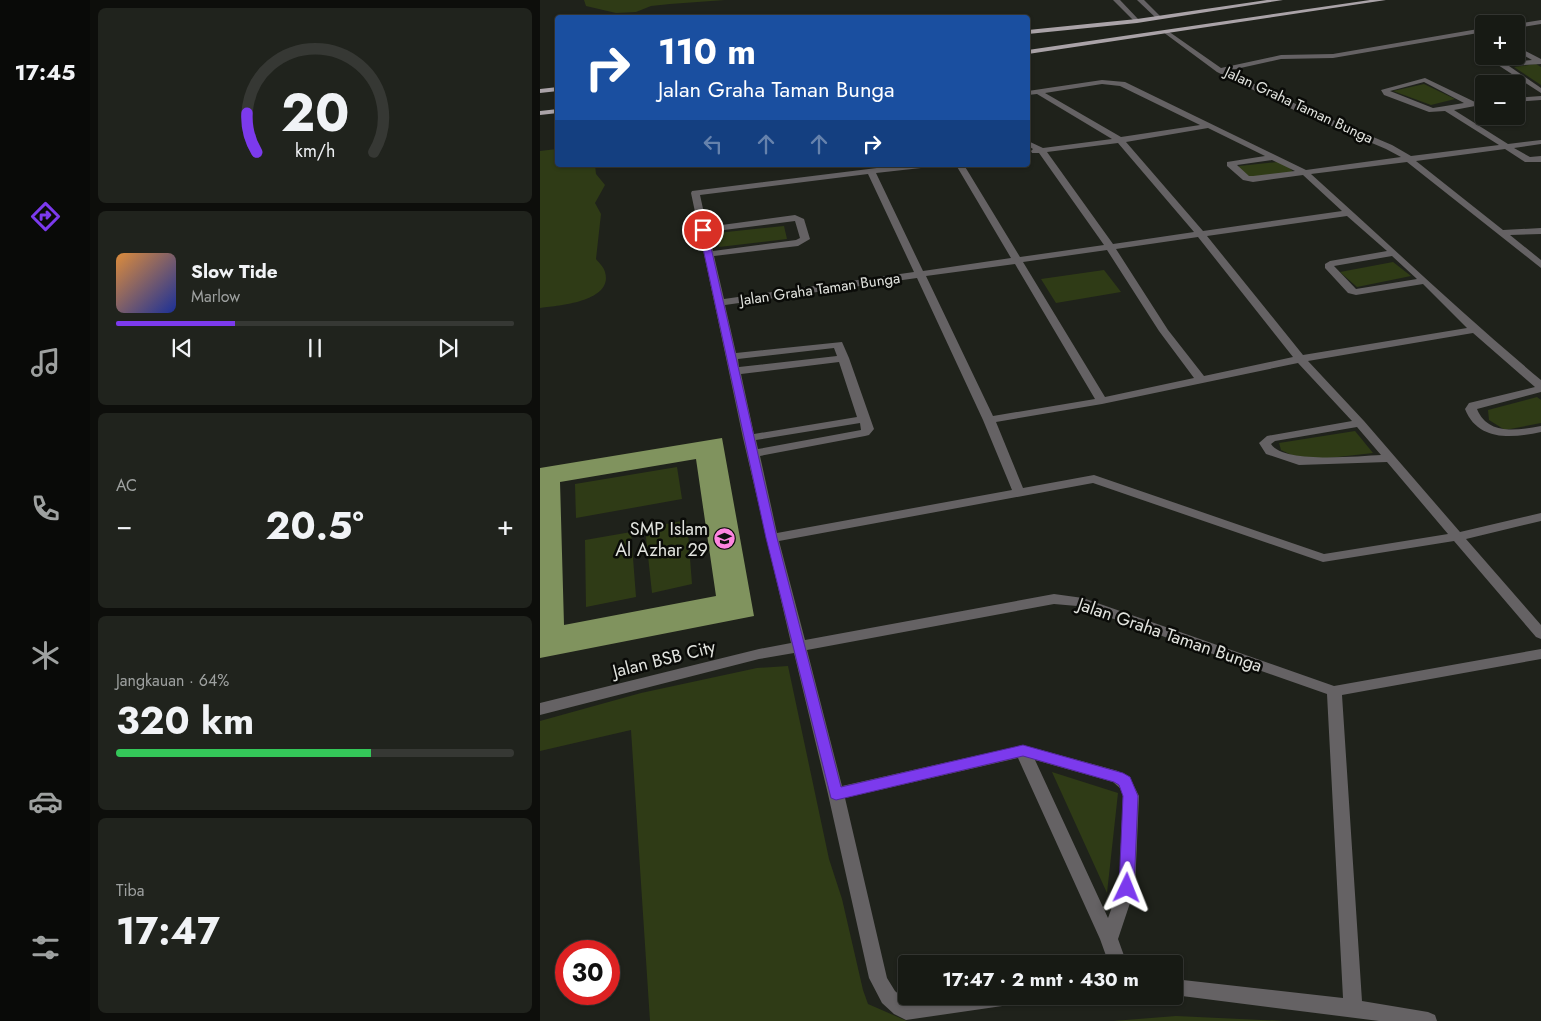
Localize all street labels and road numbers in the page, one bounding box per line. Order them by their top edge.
street label: Jalan Graha Taman Bunga [1219,60,1377,149]
street label: Jalan Graha Taman Bunga [737,267,901,311]
street label: Jalan Graha Taman Bunga [1072,591,1266,679]
street label: Jalan BSB City [608,634,718,685]

